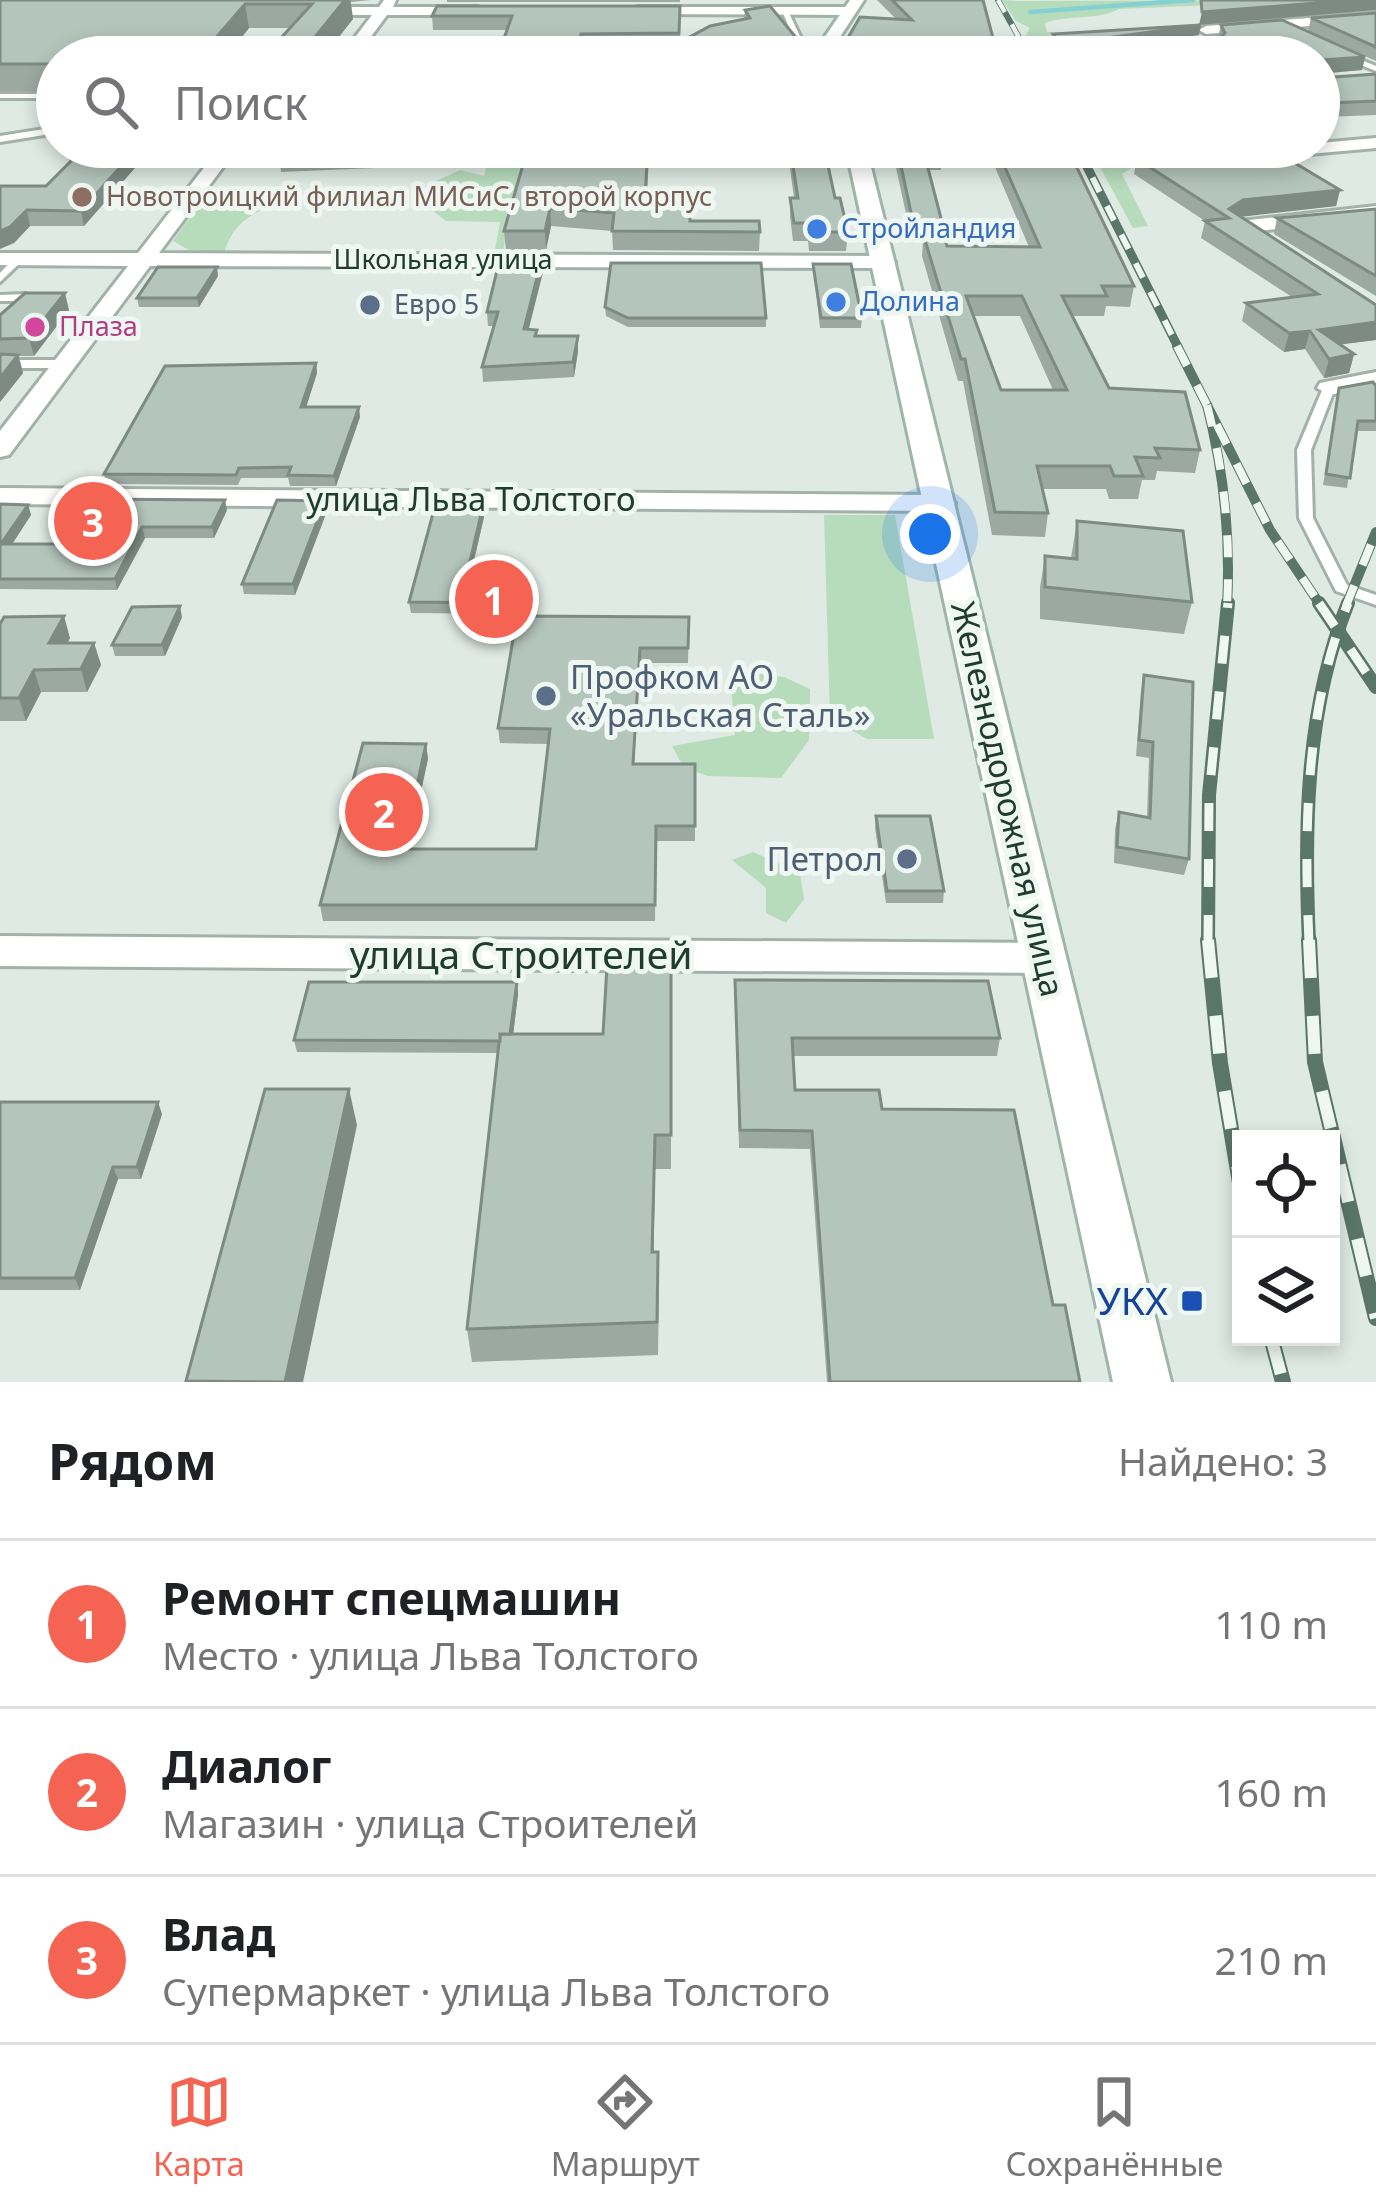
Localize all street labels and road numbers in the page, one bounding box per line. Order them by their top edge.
street label: Школьная улица [333,240,553,277]
street label: улица Льва Толстого [306,476,636,521]
street label: Железнодорожная улица [941,597,1076,1001]
street label: улица Строителей [350,927,692,980]

